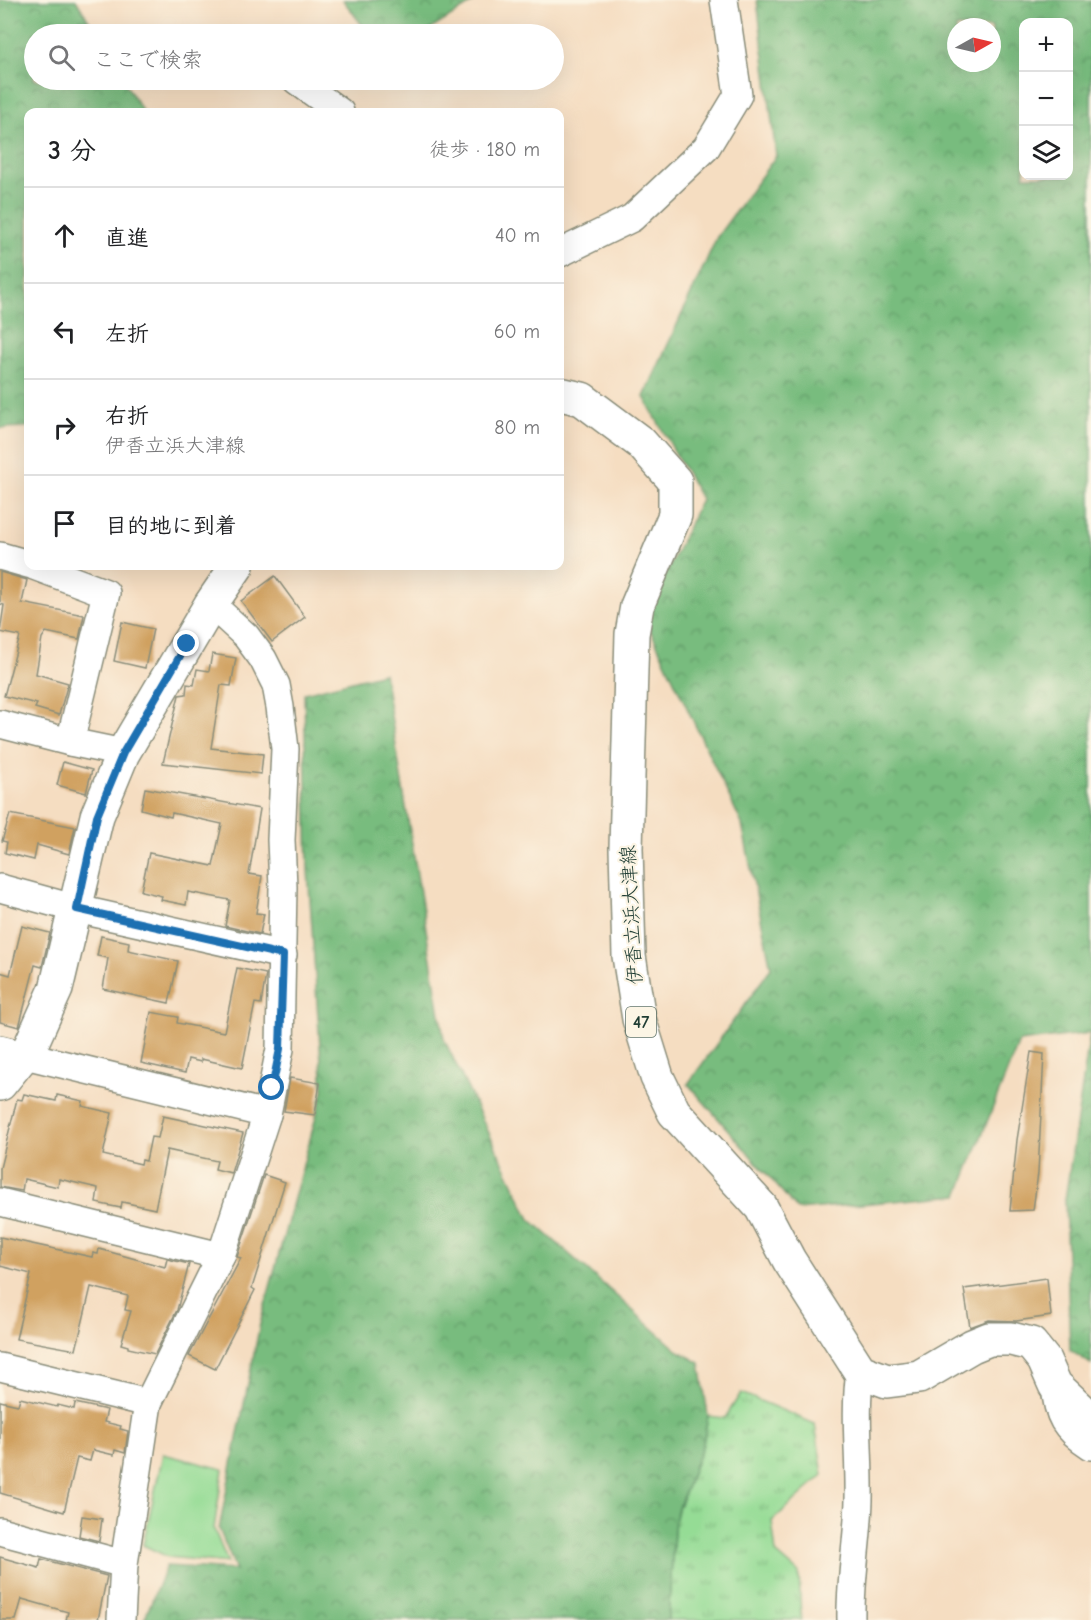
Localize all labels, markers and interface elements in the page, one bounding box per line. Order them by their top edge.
north arrow [947,18,1001,72]
map controls [1019,18,1073,180]
button: + [1019,18,1073,72]
search box [24,24,564,90]
icon: search [45,41,78,74]
text: ここで検索 [93,47,203,73]
button: − [1019,72,1073,126]
button: layers [1019,126,1073,180]
text: 3 分 [48,136,96,166]
text: 徒歩 · 180 m [430,138,540,161]
icon: ahead [48,219,81,252]
text: 40 m [495,224,540,247]
text: 直進 [105,225,149,251]
icon: left [48,315,81,348]
text: 60 m [494,320,540,343]
text: 左折 [105,321,149,347]
text: 右折 [105,403,149,429]
icon: right [48,411,81,444]
text: 80 m [494,416,540,439]
text: 伊香立浜大津線 [105,434,245,457]
icon: arrive [48,507,81,540]
text: 目的地に到着 [105,513,237,539]
route end [173,630,199,656]
street label: 伊香立浜大津線 [616,844,647,985]
road number: 47 [626,1007,656,1037]
route start [258,1074,284,1100]

